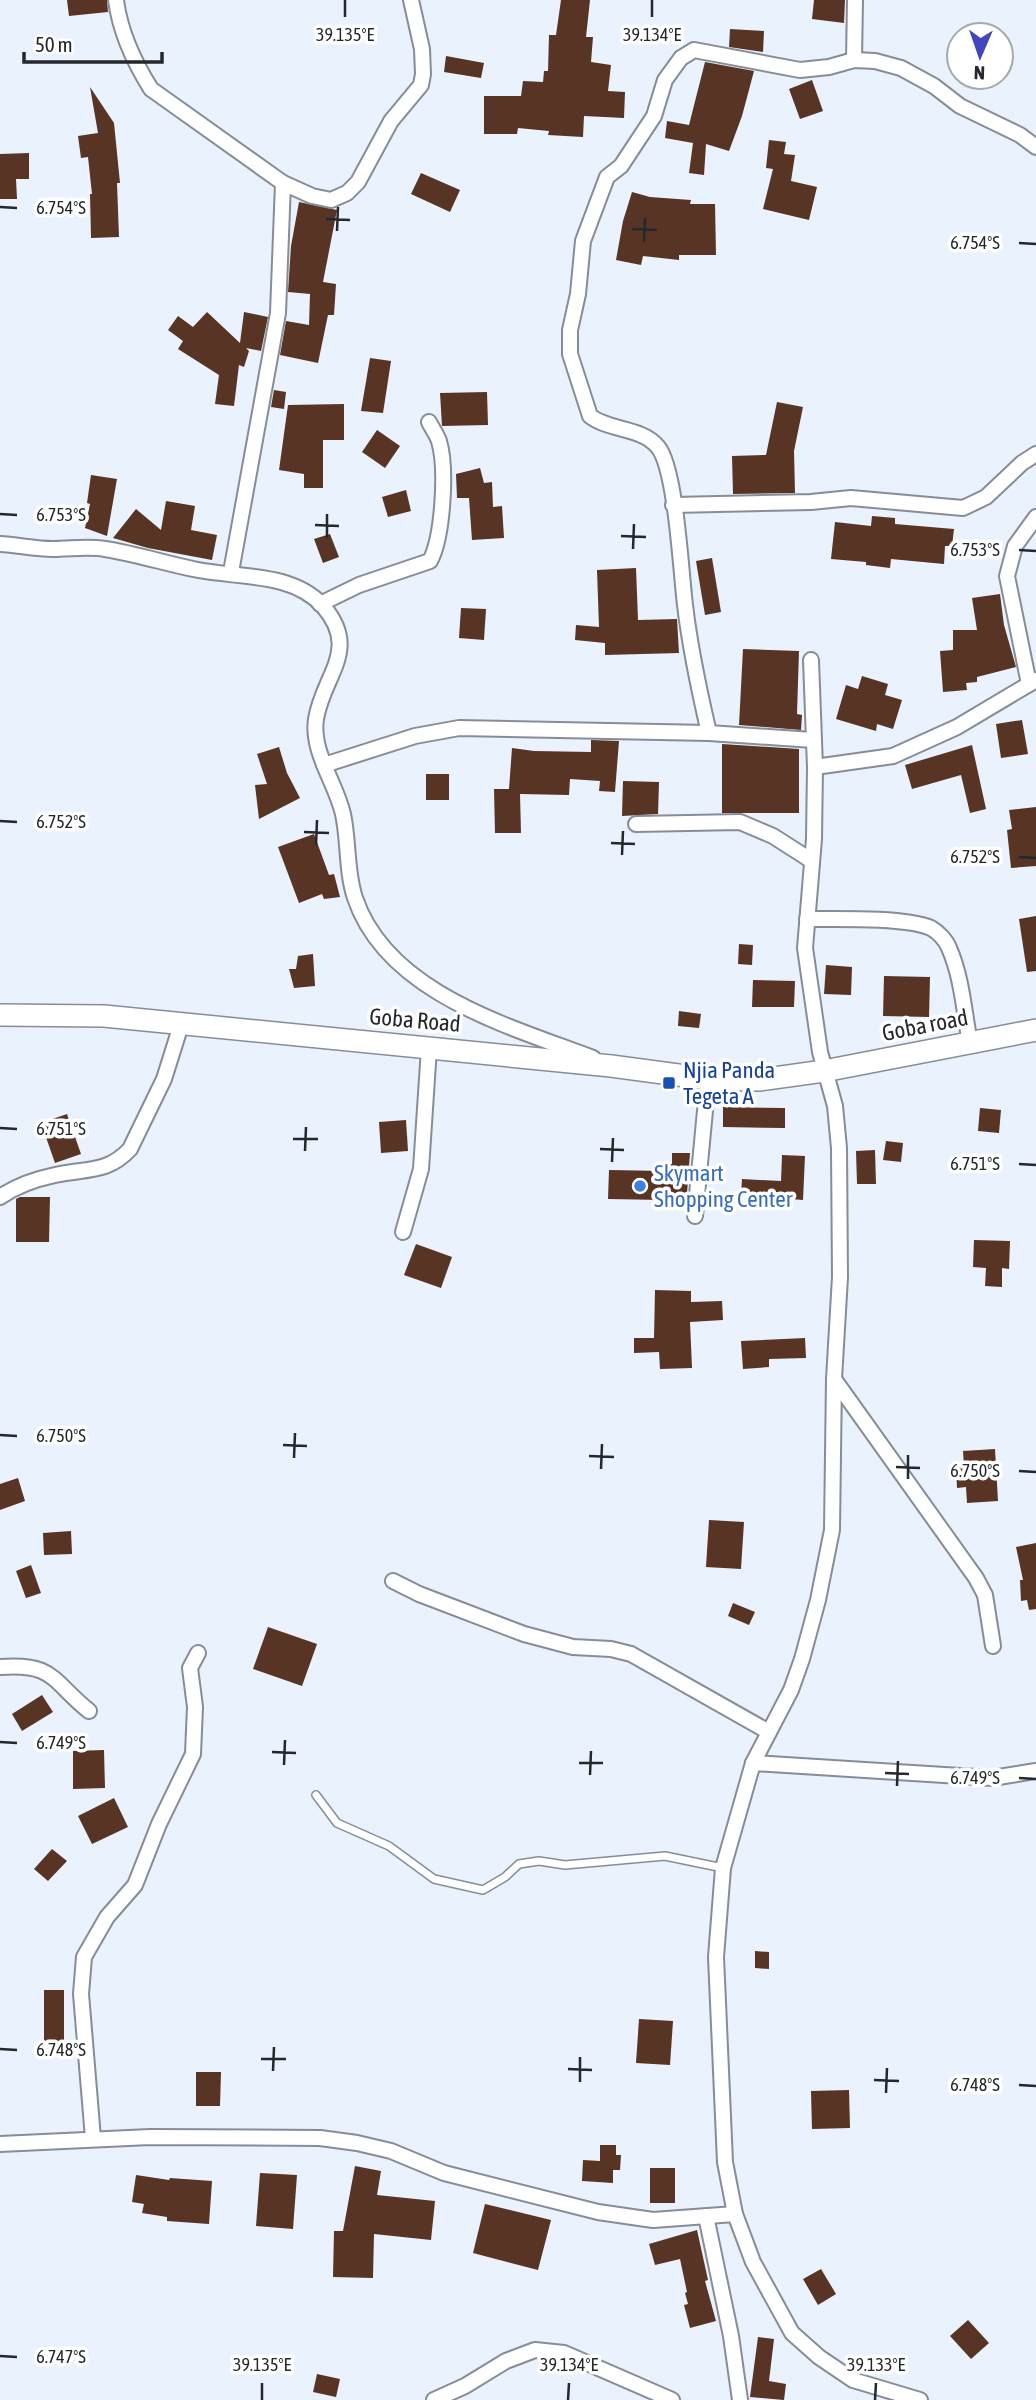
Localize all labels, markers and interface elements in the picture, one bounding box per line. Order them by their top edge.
scale bar [24,21,163,65]
north arrow [945,21,1015,91]
text: 39.135°E [316,24,374,45]
text: 39.134°E [623,24,681,45]
text: 50 m [35,32,73,56]
text: N [973,62,985,84]
text: 6.754°S [36,197,86,218]
text: 6.754°S [950,232,1000,253]
text: 6.753°S [36,504,86,525]
text: 6.753°S [950,539,1000,560]
text: 6.752°S [36,811,86,832]
text: 6.752°S [950,846,1000,867]
street label: Goba Road [368,1003,462,1037]
street label: Goba road [880,1004,970,1046]
place label: Njia Panda Tegeta A [683,1057,775,1109]
marker: Njia Panda Tegeta A [661,1075,677,1091]
text: 6.751°S [36,1118,86,1139]
text: 6.751°S [950,1153,1000,1174]
place label: Skymart Shopping Center [654,1160,794,1212]
marker: Skymart Shopping Center [632,1178,648,1194]
text: 6.750°S [36,1425,86,1446]
text: 6.750°S [950,1460,1000,1481]
text: 6.749°S [36,1732,86,1753]
text: 6.749°S [950,1767,1000,1788]
text: 6.748°S [36,2039,86,2060]
text: 6.748°S [950,2074,1000,2095]
text: 6.747°S [36,2346,86,2367]
text: 39.135°E [233,2354,291,2375]
text: 39.134°E [540,2354,598,2375]
text: 39.133°E [847,2354,905,2375]

